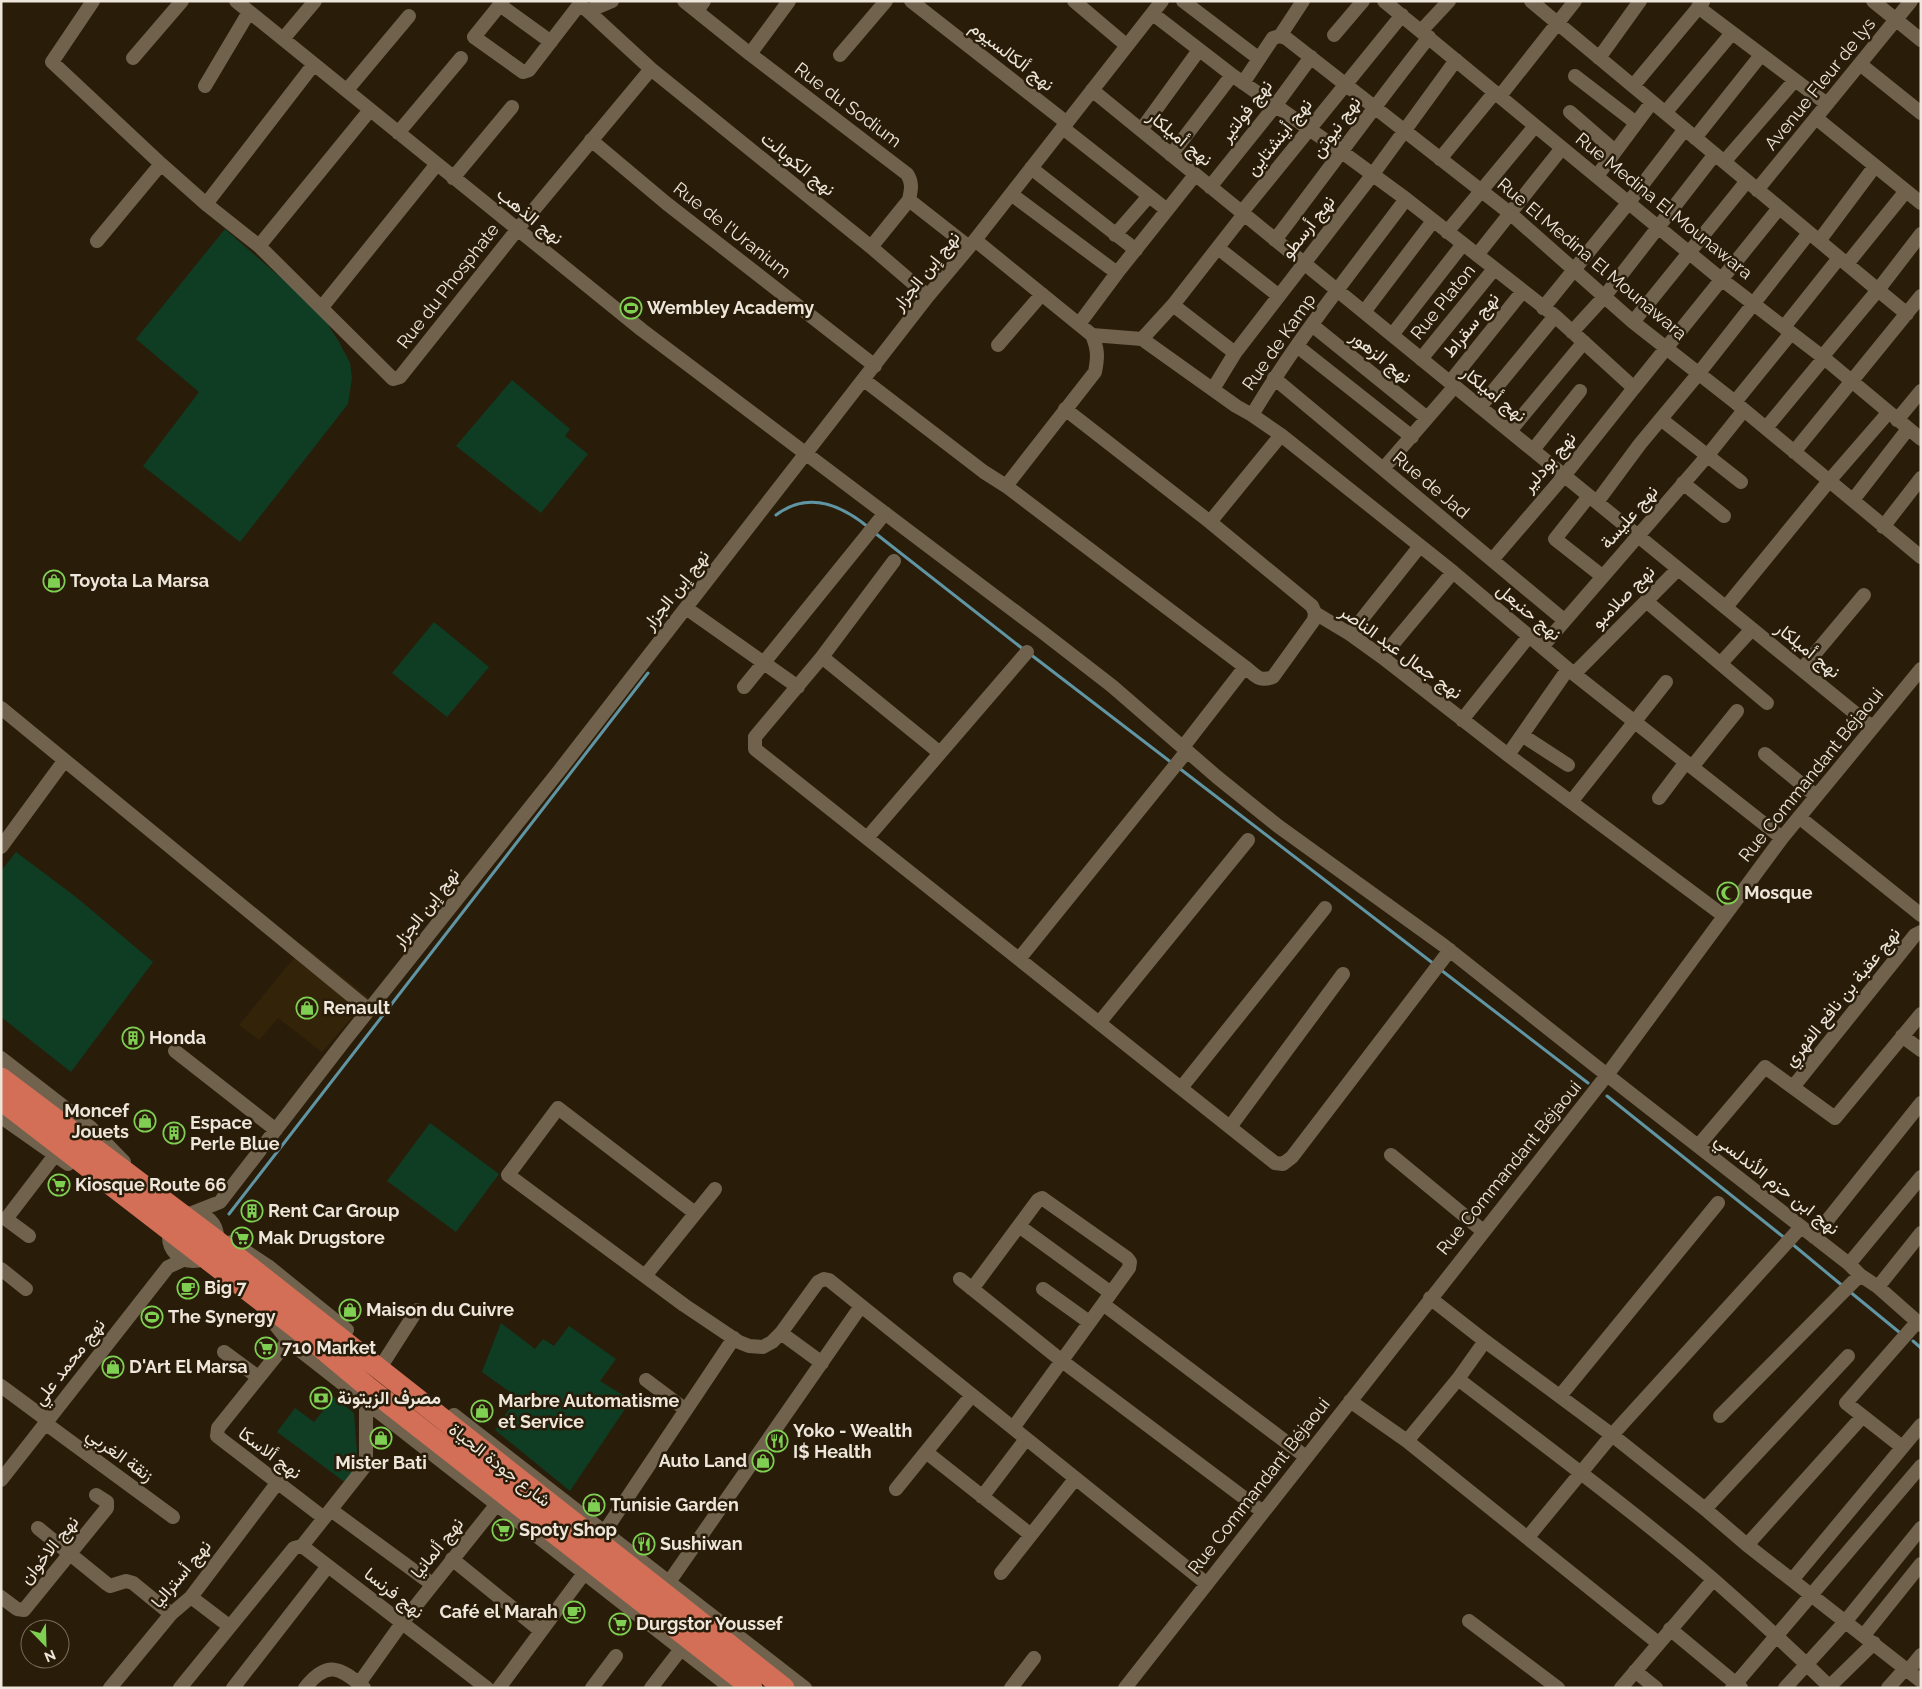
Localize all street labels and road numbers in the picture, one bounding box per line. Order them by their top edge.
street label: Avenue Fleur de lys [1760,13,1880,154]
street label: نهج ألكالسيوم [965,16,1059,97]
street label: Rue du Sodium [791,58,906,151]
street label: نهج فولتير [1214,75,1278,148]
street label: نهج نيوتن [1306,92,1366,162]
street label: نهج أينشتاين [1241,94,1318,181]
street label: نهج أميلكار [1142,105,1217,172]
street label: نهج الكوبالت [756,127,840,202]
street label: Rue Medina El Mounawara [1572,128,1757,283]
street label: Rue El Medina El Mounawara [1493,173,1691,344]
street label: Rue de l'Uranium [669,177,795,282]
street label: نهج الذهب [492,183,568,250]
street label: نهج أرسطو [1276,191,1340,264]
street label: Rue du Phosphate [392,219,503,352]
street label: نهج إبن الجزار [887,227,965,317]
street label: Rue Platon [1406,260,1479,343]
street label: نهج سقراط [1438,288,1505,363]
street label: Rue de Kamp [1238,289,1320,394]
street label: نهج الزهور [1344,325,1416,389]
street label: نهج أميلكار [1456,361,1531,428]
street label: نهج بودلير [1517,427,1581,498]
street label: Rue de Jad [1389,447,1474,522]
street label: نهج عليسة [1595,481,1663,554]
street label: نهج إبن الجزار [637,545,715,636]
street label: نهج صلامبو [1587,561,1660,634]
street label: نهج حنبعل [1491,579,1566,646]
street label: نهج جمال عبد الناصر [1334,600,1467,705]
street label: نهج أميلكار [1770,617,1845,684]
street label: Rue Commandant Béjaoui [1734,683,1887,866]
street label: نهج إبن الجزار [387,863,465,954]
street label: نهج عقبة بن نافع الفهري [1779,923,1908,1074]
street label: Rue Commandant Béjaoui [1432,1076,1585,1259]
street label: نهج ابن حزم الأندلسي [1708,1128,1844,1243]
street label: نهج محمد علي [28,1314,113,1412]
street label: Rue Commandant Béjaoui [1183,1393,1334,1578]
street label: شارع جودة الحياة [444,1418,556,1513]
street label: نهج ألاسكا [233,1422,306,1485]
street label: زنقة الغربي [80,1423,158,1490]
street label: نهج الاخوان [15,1511,84,1589]
street label: نهج ألمانيا [406,1513,469,1583]
street label: نهج أستراليا [146,1535,217,1613]
street label: نهج فرنسا [359,1563,428,1624]

